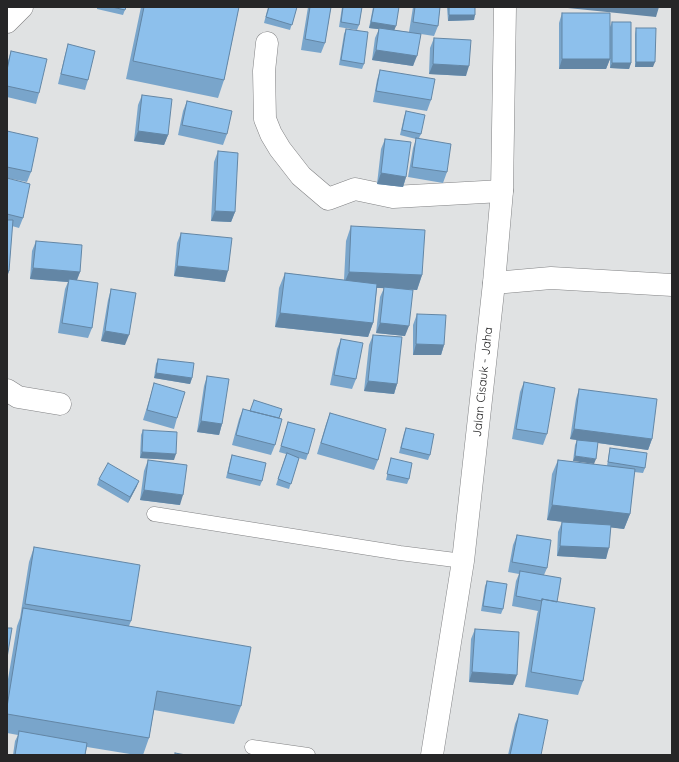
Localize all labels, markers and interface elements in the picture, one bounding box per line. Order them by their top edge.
street label: Jalan Cisauk - Jaha [470,326,496,438]

